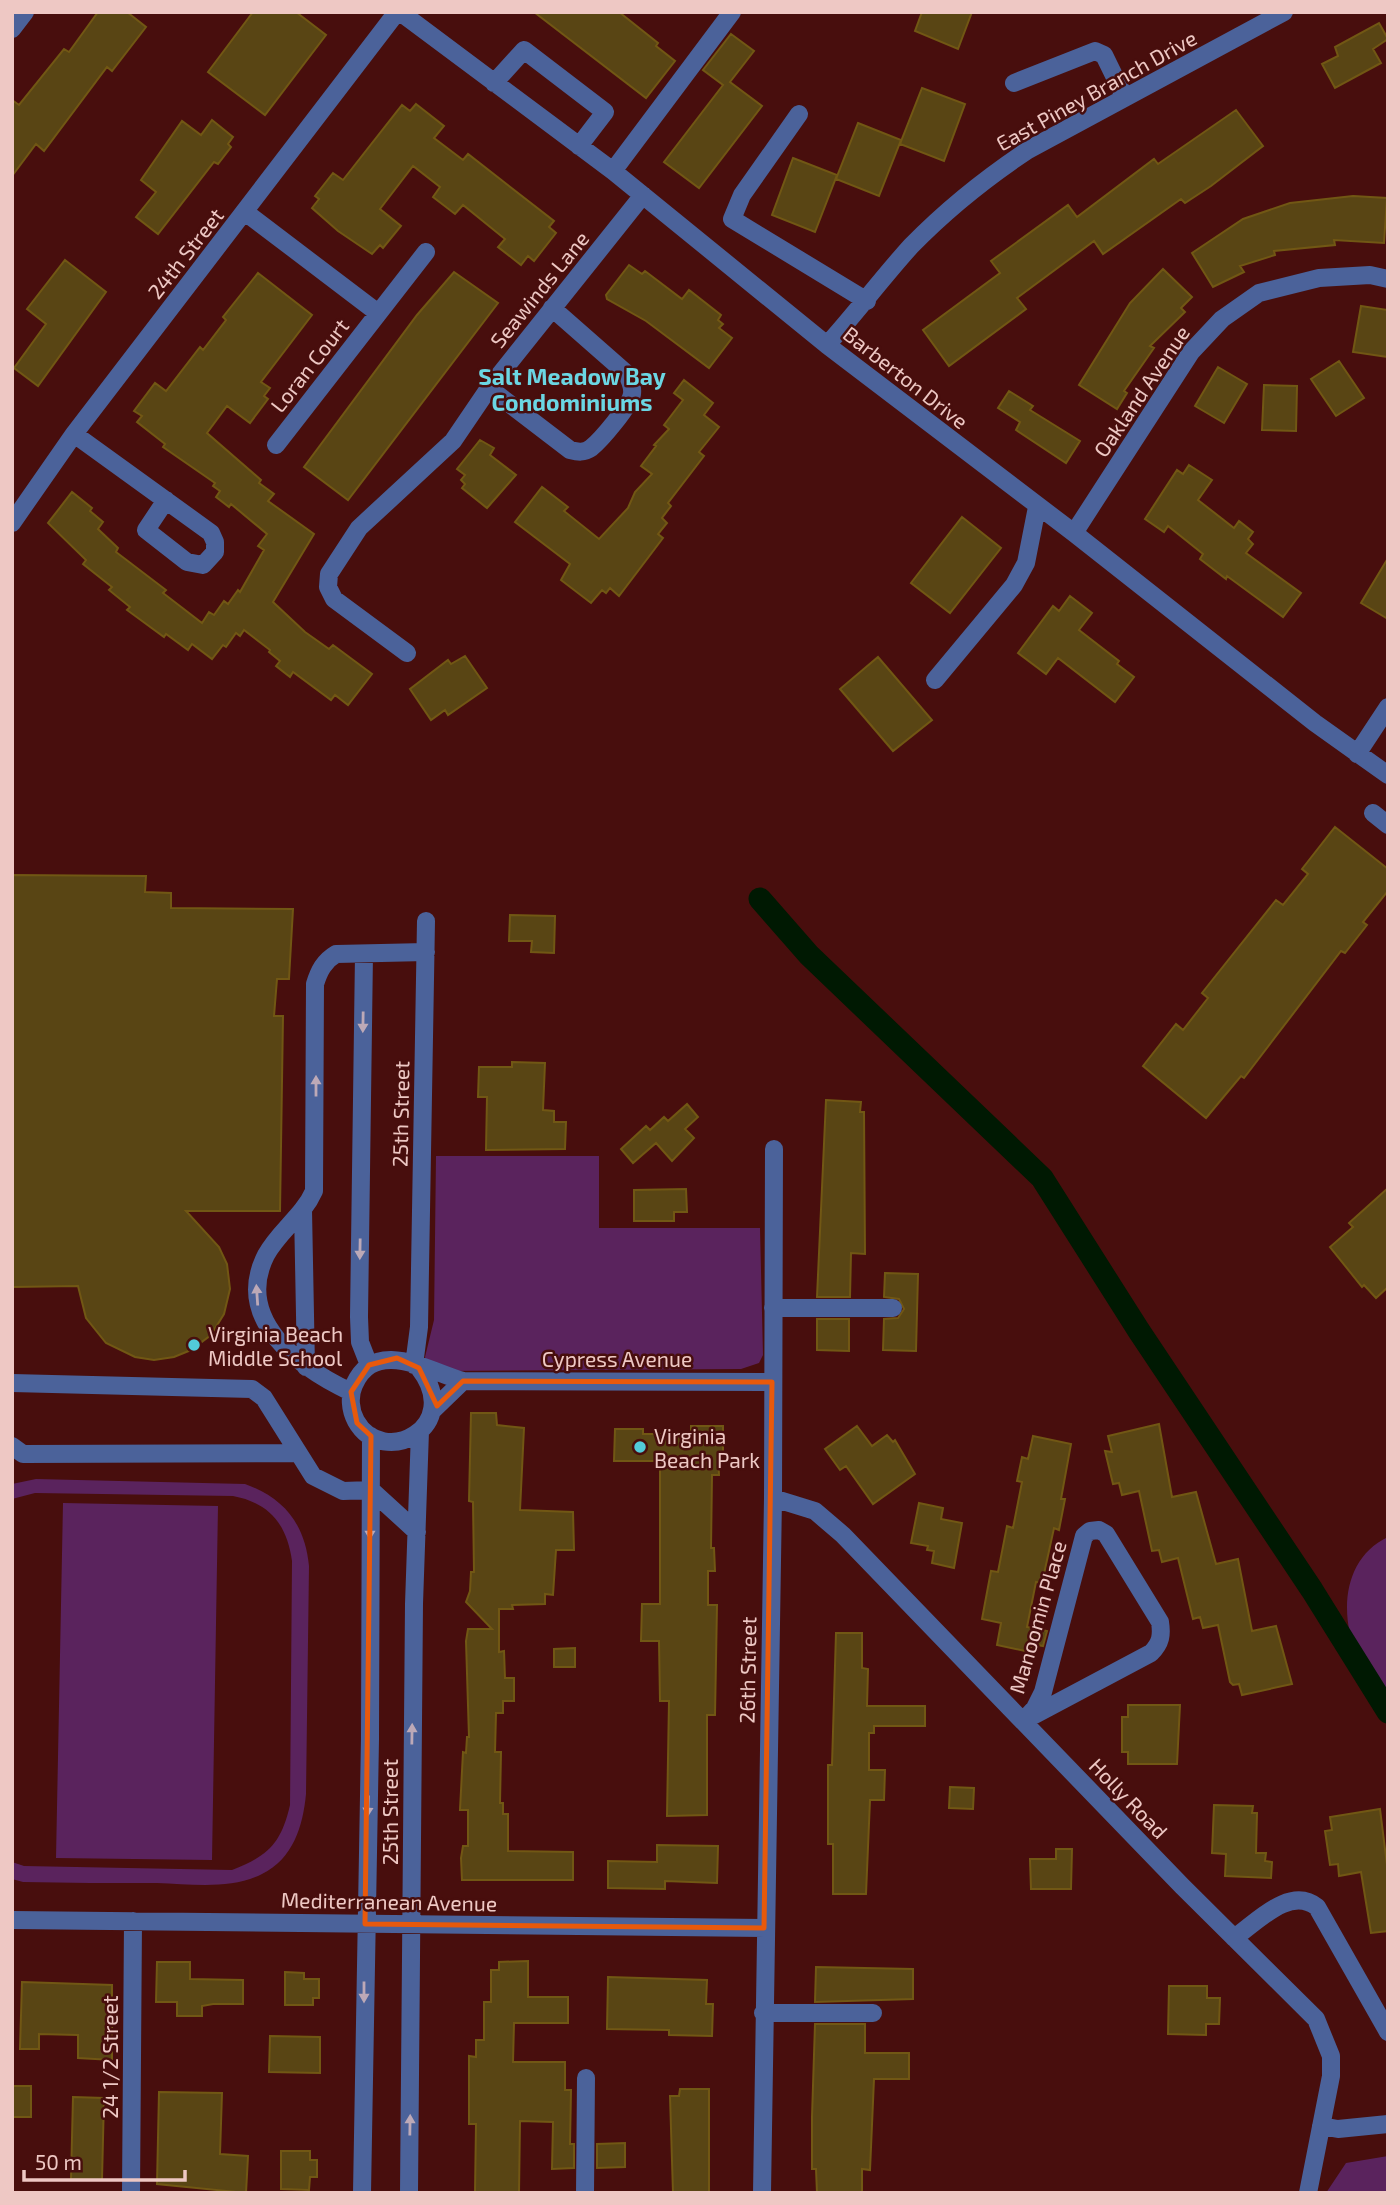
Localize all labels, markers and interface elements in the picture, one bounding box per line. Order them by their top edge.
street label: East Piney Branch Drive [991,24,1201,156]
street label: 24th Street [142,203,228,303]
street label: Seawinds Lane [484,226,594,352]
street label: Loran Court [265,313,353,417]
street label: Barberton Drive [839,321,973,433]
street label: Oakland Avenue [1088,321,1194,461]
district label: Salt Meadow Bay Condominiums [478,362,666,416]
one-way arrow [357,1011,369,1033]
street label: 25th Street [387,1061,413,1167]
one-way arrow [310,1075,322,1097]
one-way arrow [354,1239,365,1261]
one-way arrow [252,1284,263,1306]
place label: Virginia Beach Middle School [208,1321,343,1370]
marker: Virginia Beach Middle School [186,1337,202,1353]
street label: Cypress Avenue [542,1346,692,1371]
place label: Virginia Beach Park [654,1423,760,1472]
marker: Virginia Beach Park [632,1439,648,1455]
one-way arrow [364,1518,376,1540]
street label: Manoomin Place [1003,1538,1071,1696]
street label: 26th Street [734,1616,760,1724]
one-way arrow [406,1723,418,1745]
street label: Holly Road [1085,1753,1173,1843]
street label: 25th Street [377,1759,402,1865]
one-way arrow [363,1795,374,1817]
street label: Mediterranean Avenue [281,1887,497,1915]
one-way arrow [358,1982,370,2004]
street label: 24 1/2 Street [97,1995,122,2119]
one-way arrow [404,2113,416,2135]
scale bar [24,2138,186,2182]
text: 50 m [35,2149,82,2174]

